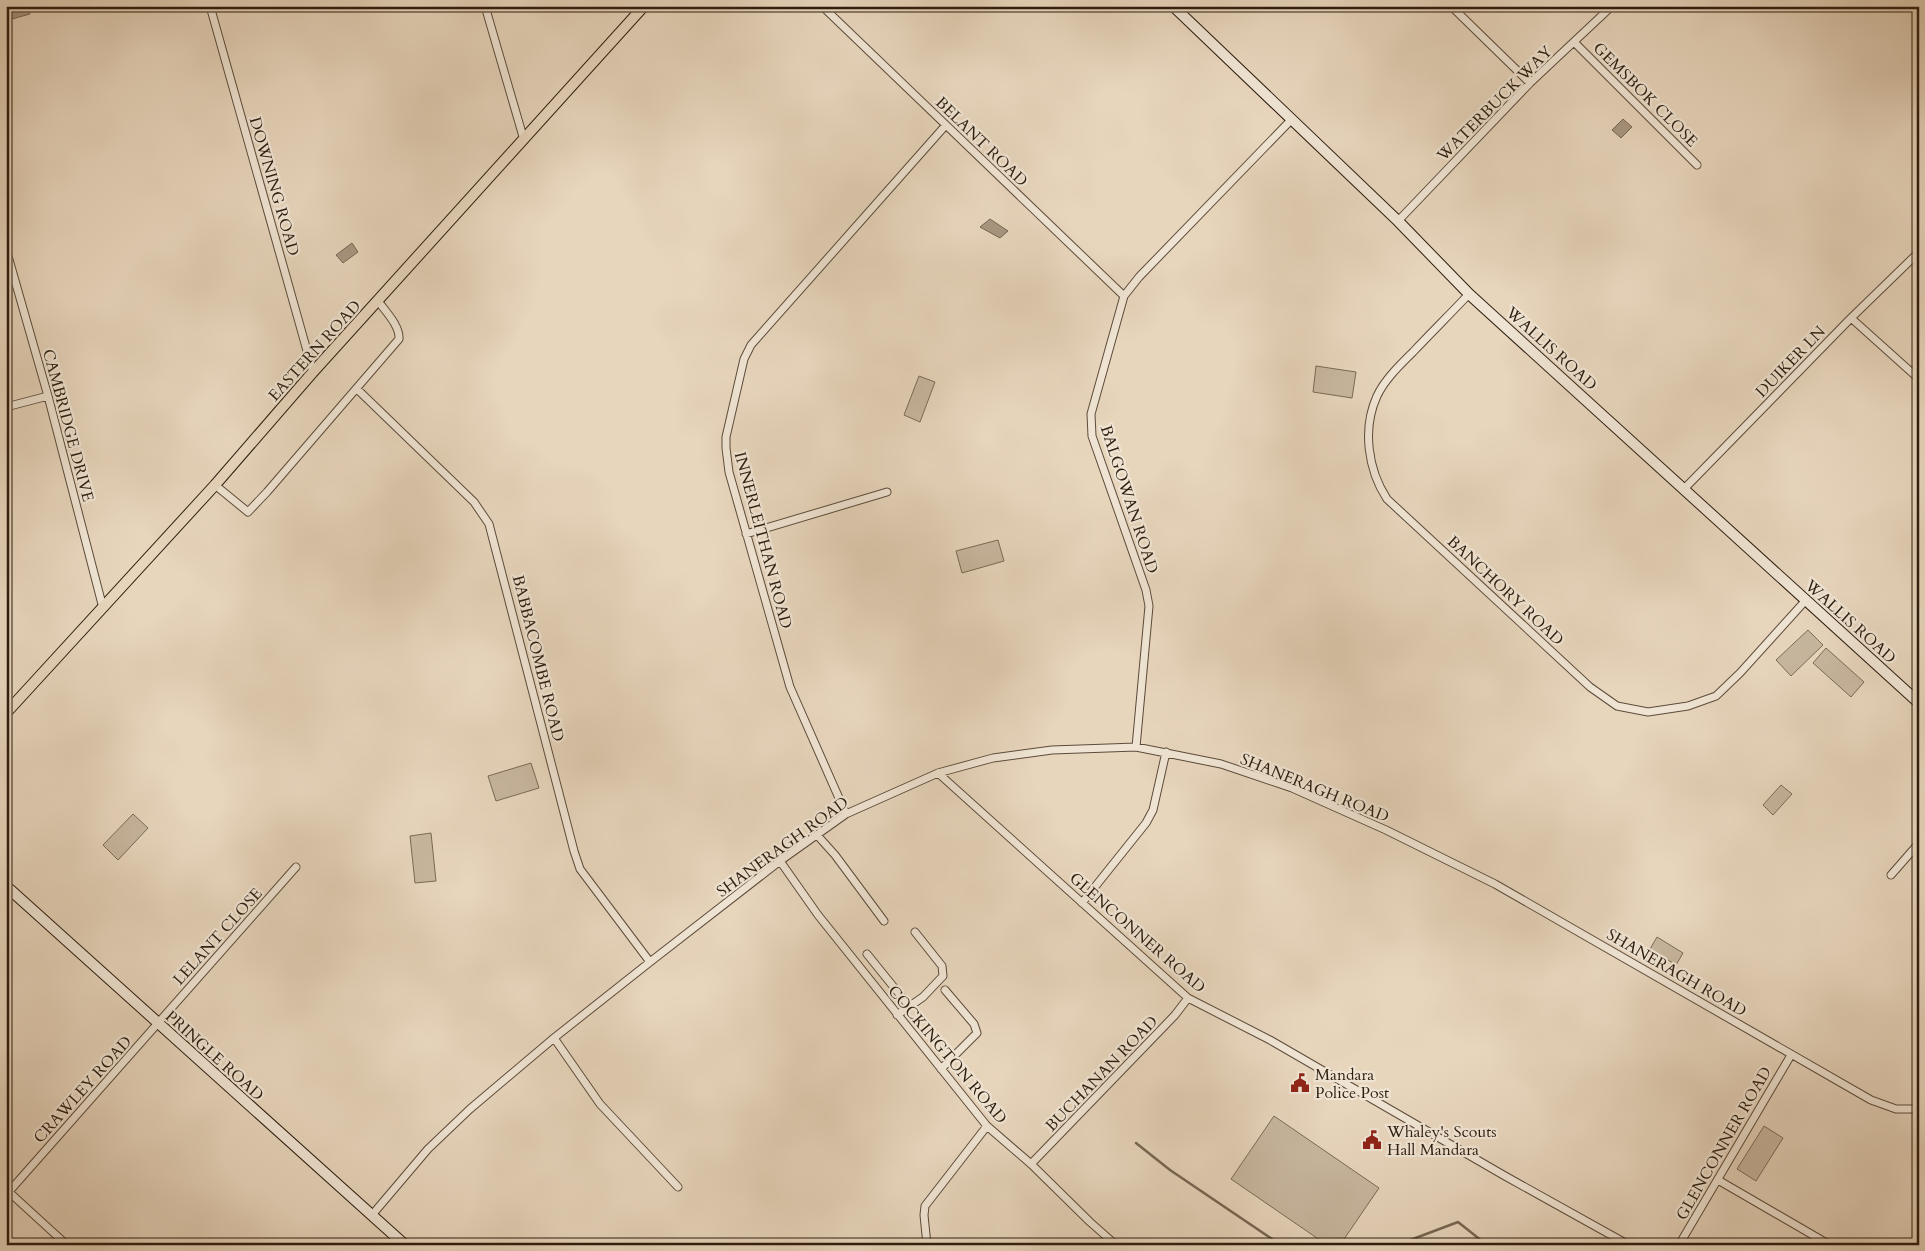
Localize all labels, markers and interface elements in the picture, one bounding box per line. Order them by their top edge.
street label: GEMSBOK CLOSE [1588,37,1703,152]
street label: WATERBUCK WAY [1431,41,1557,167]
street label: BELANT ROAD [930,92,1032,192]
street label: DOWNING ROAD [244,114,304,258]
street label: EASTERN ROAD [263,295,366,406]
street label: WALLIS ROAD [1500,301,1602,396]
street label: DUIKER LN [1751,321,1831,402]
street label: CAMBRIDGE DRIVE [37,347,99,504]
street label: BALGOWAN ROAD [1095,422,1163,576]
street label: INNERLEITHAN ROAD [729,449,797,631]
street label: BANCHORY ROAD [1442,531,1568,651]
street label: BABBACOMBE ROAD [507,573,569,744]
street label: WALLIS ROAD [1799,574,1901,669]
street label: SHANERAGH ROAD [1237,748,1392,828]
street label: SHANERAGH ROAD [712,791,853,902]
street label: GLENCONNER ROAD [1065,867,1210,998]
street label: LELANT CLOSE [168,883,267,990]
street label: SHANERAGH ROAD [1602,924,1751,1022]
street label: COCKINGTON ROAD [883,981,1012,1129]
street label: PRINGLE ROAD [160,1006,268,1106]
street label: BUCHANAN ROAD [1041,1011,1163,1136]
street label: CRAWLEY ROAD [29,1031,137,1148]
street label: GLENCONNER ROAD [1671,1063,1777,1224]
place label: Mandara Police Post [1315,1064,1389,1104]
public building icon: Mandara Police Post [1289,1072,1311,1094]
place label: Whaley's Scouts Hall Mandara [1386,1121,1497,1161]
public building icon: Whaley's Scouts Hall Mandara [1361,1129,1383,1151]

